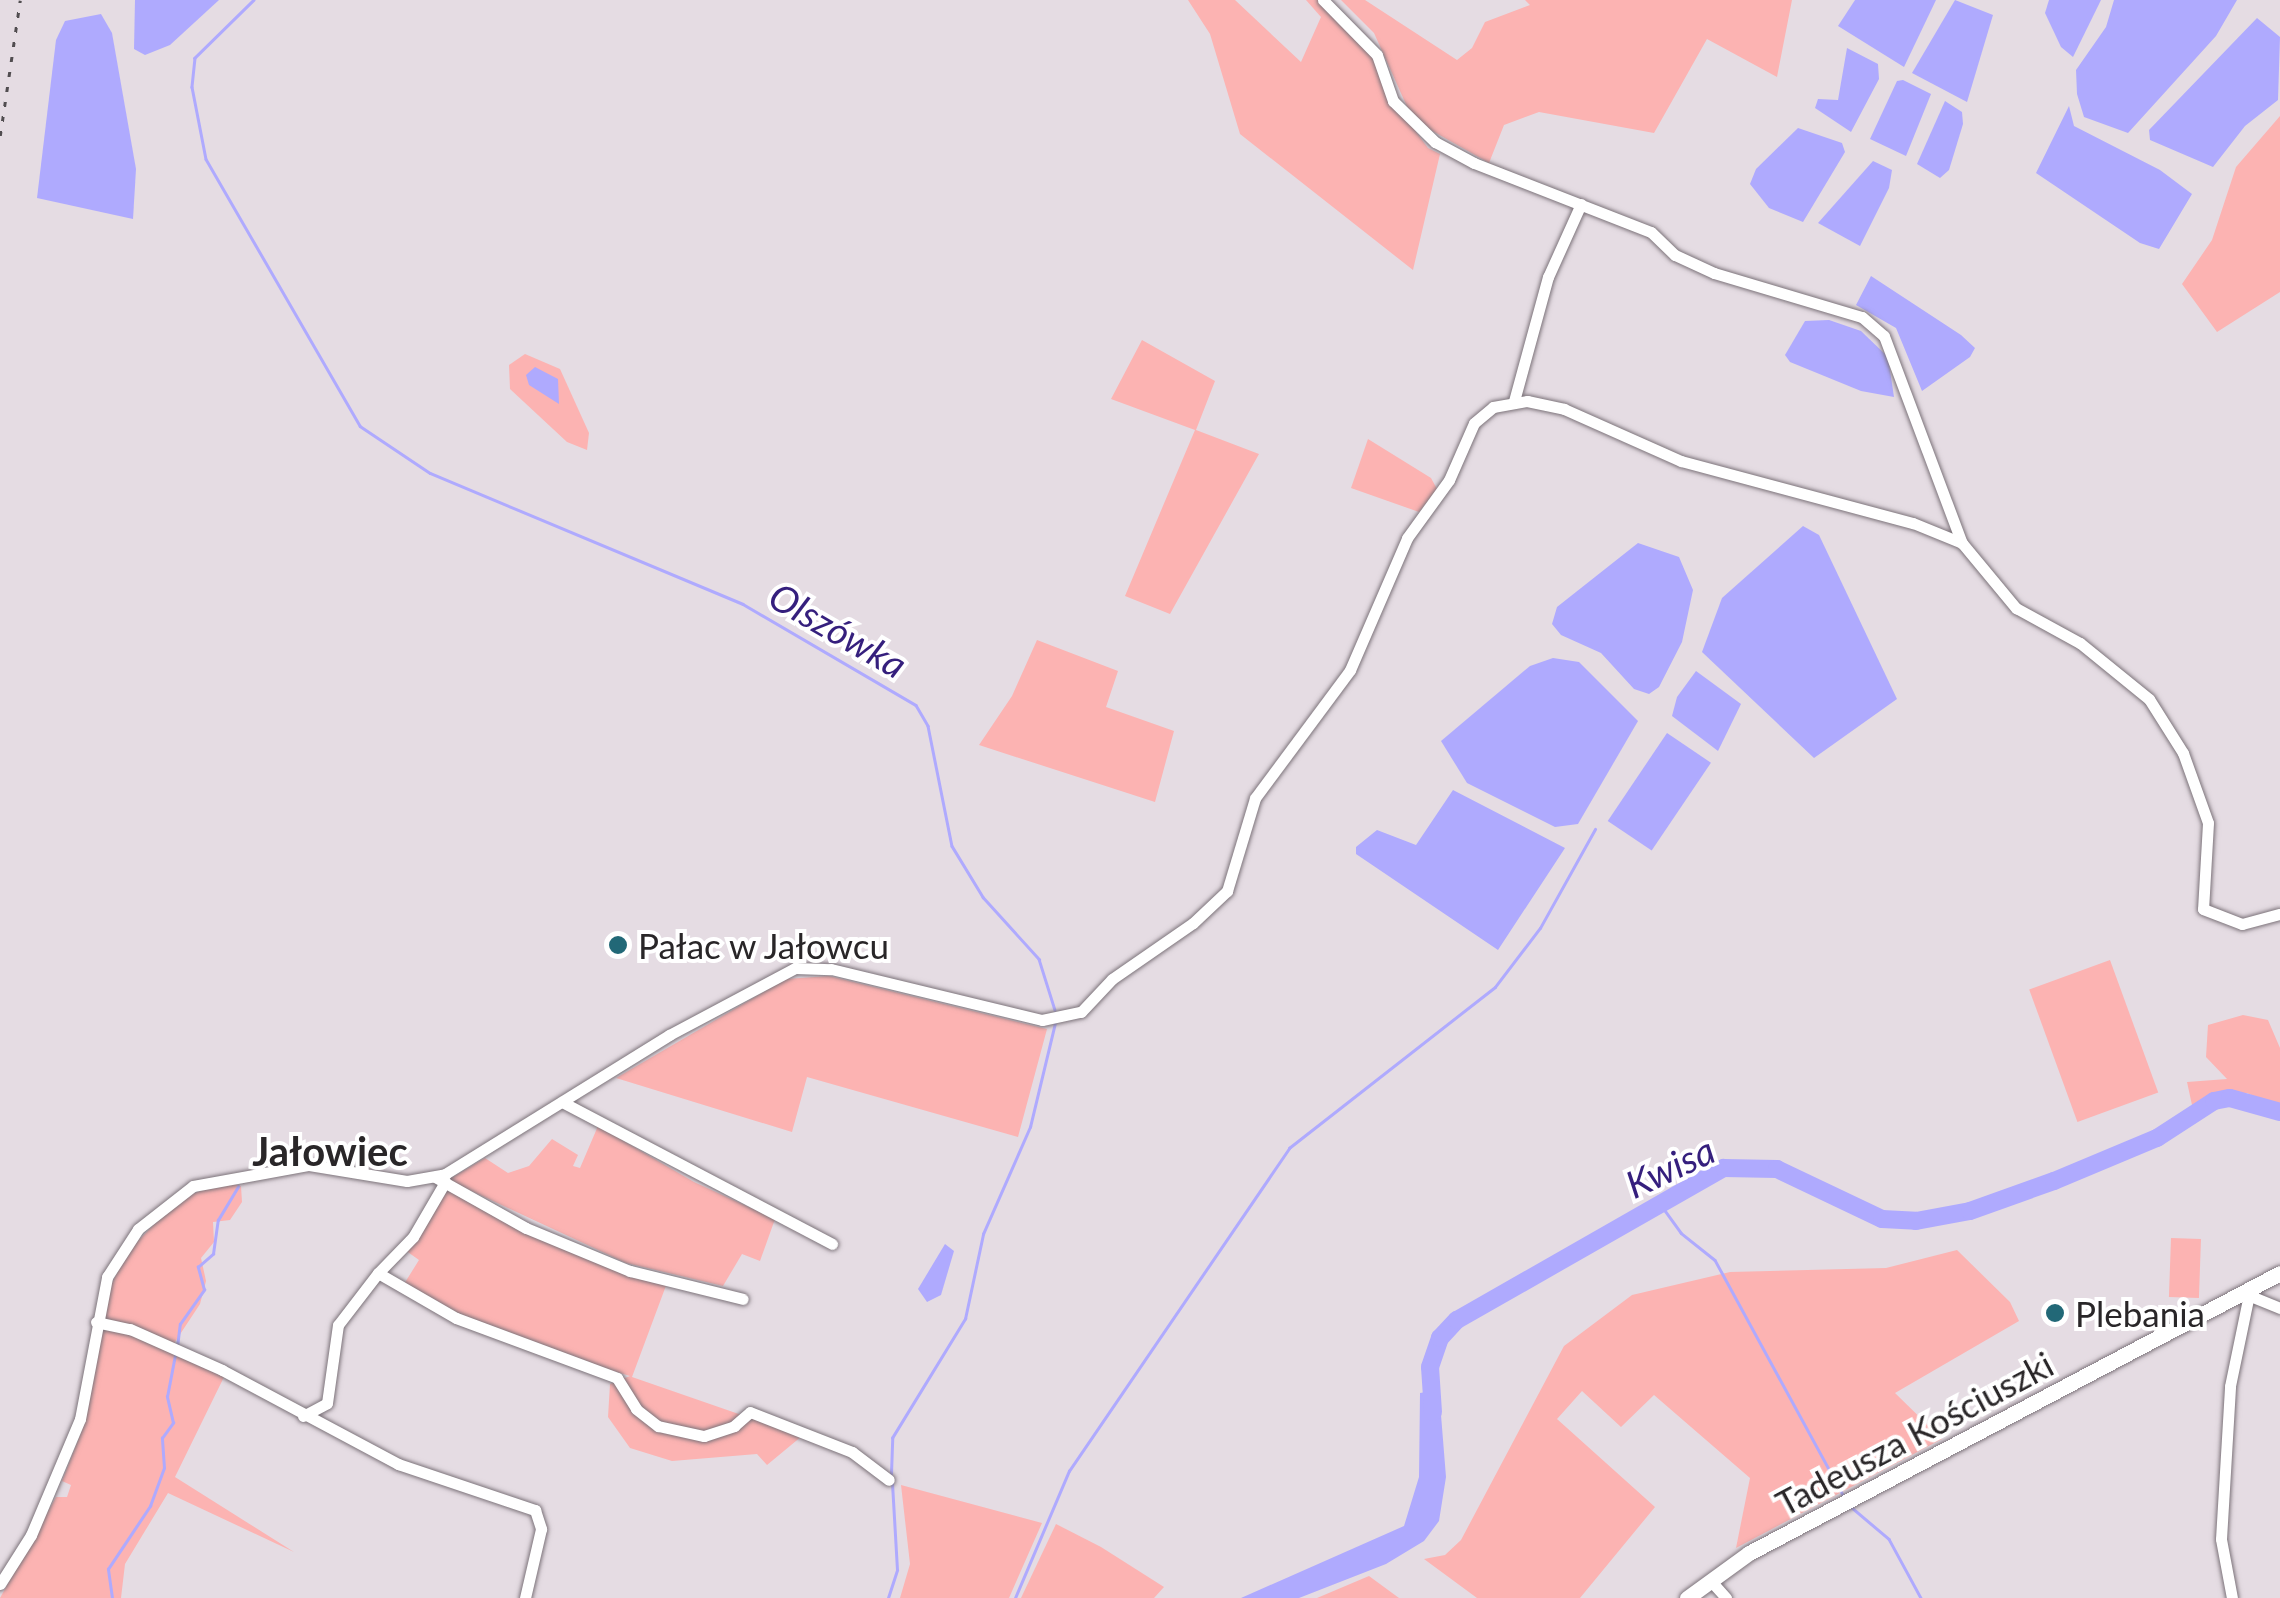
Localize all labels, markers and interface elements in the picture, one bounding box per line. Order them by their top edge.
water label: Olszówka [761,573,915,687]
place label: Pałac w Jałowcu [638,924,892,966]
marker: Pałac w Jałowcu [607,934,629,956]
district label: Jałowiec [252,1127,408,1175]
water label: Kwisa [1618,1127,1722,1207]
place label: Plebania [2075,1292,2205,1334]
marker: Plebania [2044,1302,2066,1324]
street label: Tadeusza Kościuszki [1768,1342,2060,1524]

